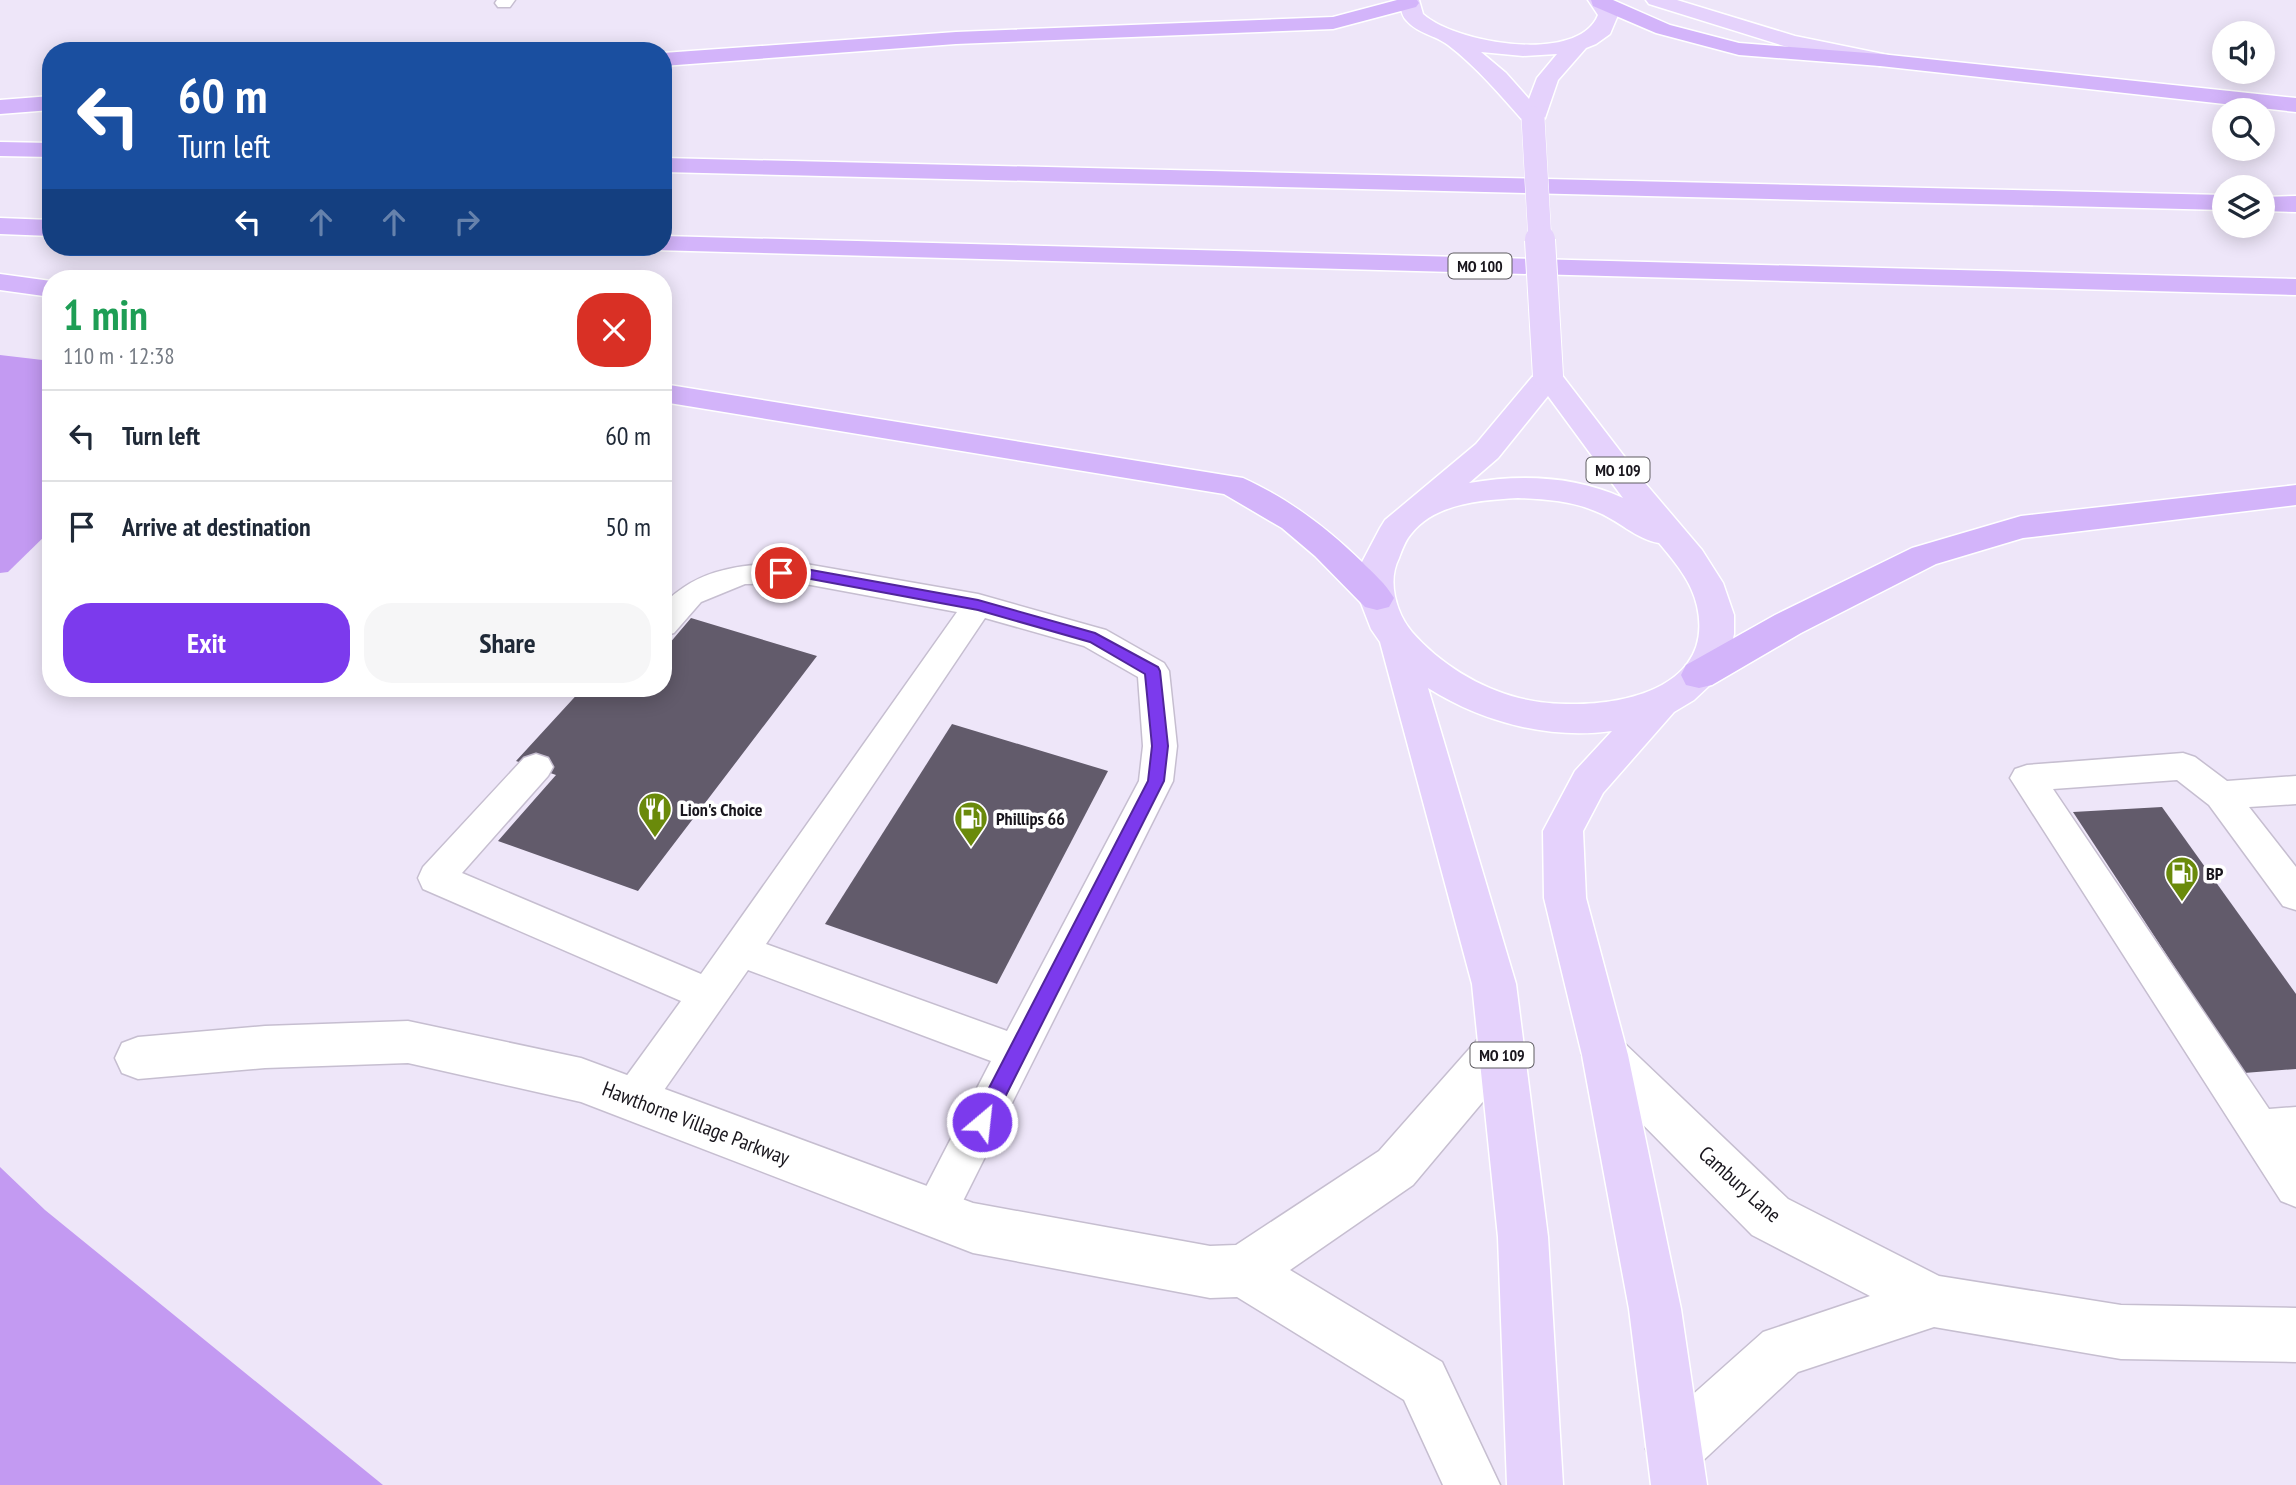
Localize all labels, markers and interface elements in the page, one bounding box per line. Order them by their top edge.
map controls [2212,21,2275,238]
button: sound [2212,21,2275,84]
text: 60 m [178,63,267,127]
icon: left [63,70,154,161]
button: search [2212,98,2275,161]
text: Turn left [178,125,270,167]
button: layers [2212,175,2275,238]
icon: left [229,203,267,241]
icon: ahead [302,203,340,241]
icon: ahead [375,203,413,241]
icon: right [448,203,486,241]
road number: MO 100 [1448,254,1512,278]
text: 1 min [63,287,148,342]
button: close [577,293,651,367]
text: 110 m · 12:38 [63,341,175,370]
icon: left [63,417,101,455]
text: Turn left [122,419,200,452]
text: 60 m [605,419,651,452]
road number: MO 109 [1586,457,1650,482]
icon: arrive [63,508,101,546]
text: Arrive at destination [122,510,311,543]
text: 50 m [605,510,651,543]
pin [751,543,811,603]
icon: arrive [762,554,800,592]
button: Exit [63,603,350,683]
button: Share [364,603,651,683]
restaurant icon: Lion's Choice [636,790,674,839]
place label: Lion's Choice [680,798,763,821]
fuel station icon: Phillips 66 [952,799,990,848]
place label: Phillips 66 [996,807,1065,830]
fuel station icon: BP [2163,854,2201,903]
place label: BP [2206,862,2224,885]
road number: MO 109 [1470,1042,1534,1068]
street label: Hawthorne Village Parkway [599,1075,793,1171]
position arrow [945,1085,1019,1159]
street label: Cambury Lane [1693,1140,1787,1228]

